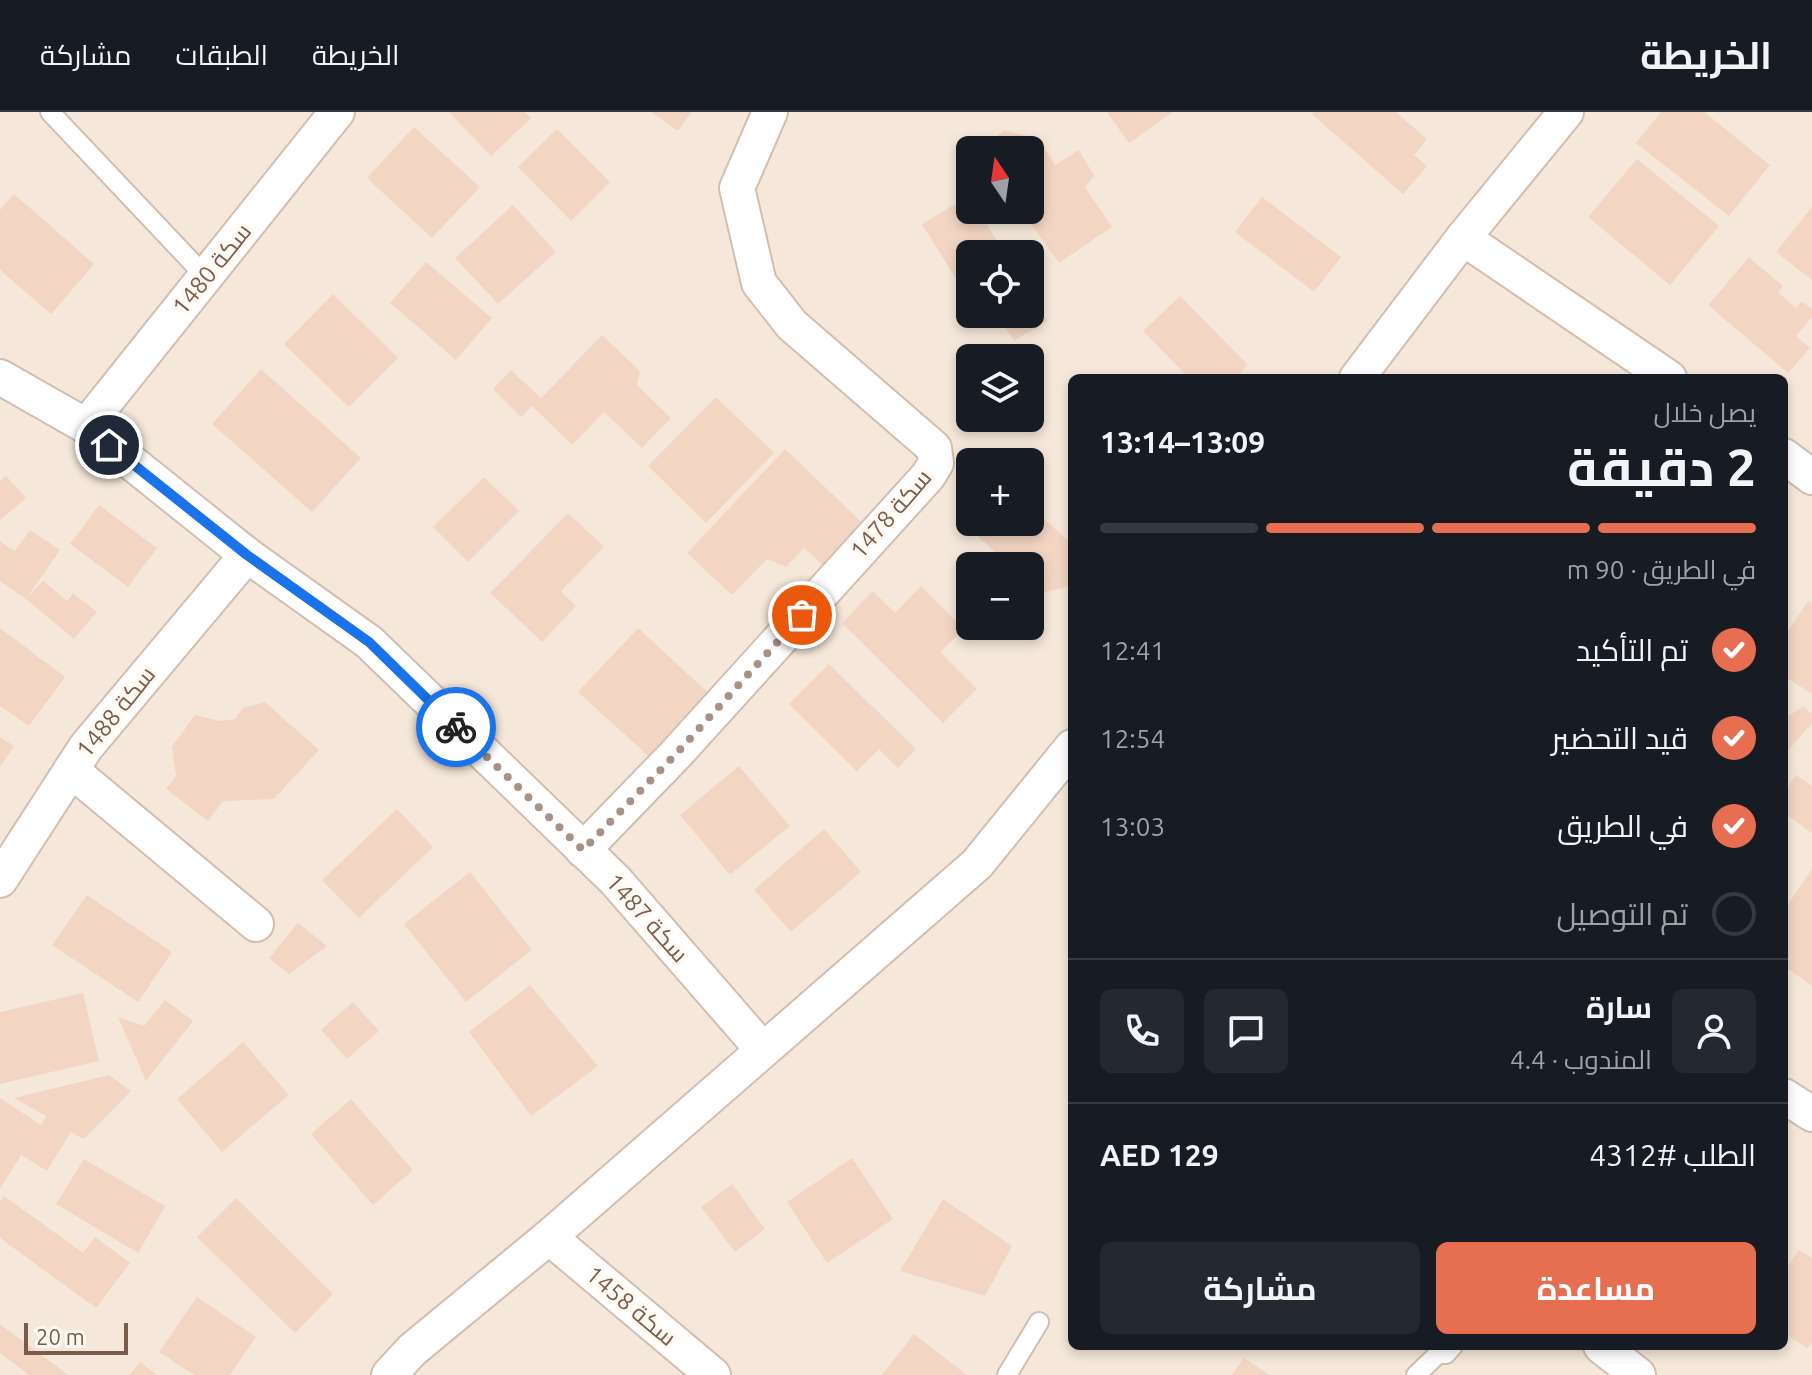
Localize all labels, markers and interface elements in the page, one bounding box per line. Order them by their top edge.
text: الخريطة [1640,34,1772,76]
text: مشاركة [40,39,131,70]
text: الطبقات [175,39,268,70]
text: الخريطة [312,39,399,70]
north arrow [956,136,1044,224]
map controls [956,136,1044,640]
street label: سكة 1480 [167,218,256,320]
button: locate [956,240,1044,328]
button: layers [956,344,1044,432]
text: يصل خلال [1654,398,1756,427]
pin [75,411,143,479]
icon: home [87,423,131,467]
text: 13:09–13:14 [1100,425,1265,459]
text: 2 دقيقة [1567,438,1756,496]
button: + [956,448,1044,536]
street label: سكة 1478 [845,464,937,564]
button: − [956,552,1044,640]
text: في الطريق · 90 m [1567,555,1756,584]
pin [768,581,836,649]
icon: bag [780,593,824,637]
icon: check [1712,628,1756,672]
text: تم التأكيد [1576,633,1688,667]
text: 12:41 [1100,636,1165,665]
street label: سكة 1488 [71,661,160,763]
courier [416,687,496,767]
icon: bike [434,705,478,749]
icon: check [1712,716,1756,760]
text: قيد التحضير [1551,721,1688,755]
text: 12:54 [1100,724,1165,753]
icon: check [1712,804,1756,848]
text: في الطريق [1557,809,1688,843]
text: 13:03 [1100,812,1165,841]
street label: سكة 1487 [601,868,694,967]
text: تم التوصيل [1556,897,1688,931]
button: phone [1100,989,1184,1073]
button: chat [1204,989,1288,1073]
button: person [1672,989,1756,1073]
text: سارة [1586,990,1652,1024]
text: المندوب · 4.4 [1510,1045,1652,1074]
text: AED 129 [1100,1138,1219,1172]
text: الطلب #4312 [1589,1138,1756,1172]
button: مشاركة [1100,1242,1420,1334]
button: مساعدة [1436,1242,1756,1334]
street label: سكة 1458 [581,1260,682,1351]
scale bar [24,1319,128,1355]
text: 20 m [36,1324,85,1349]

